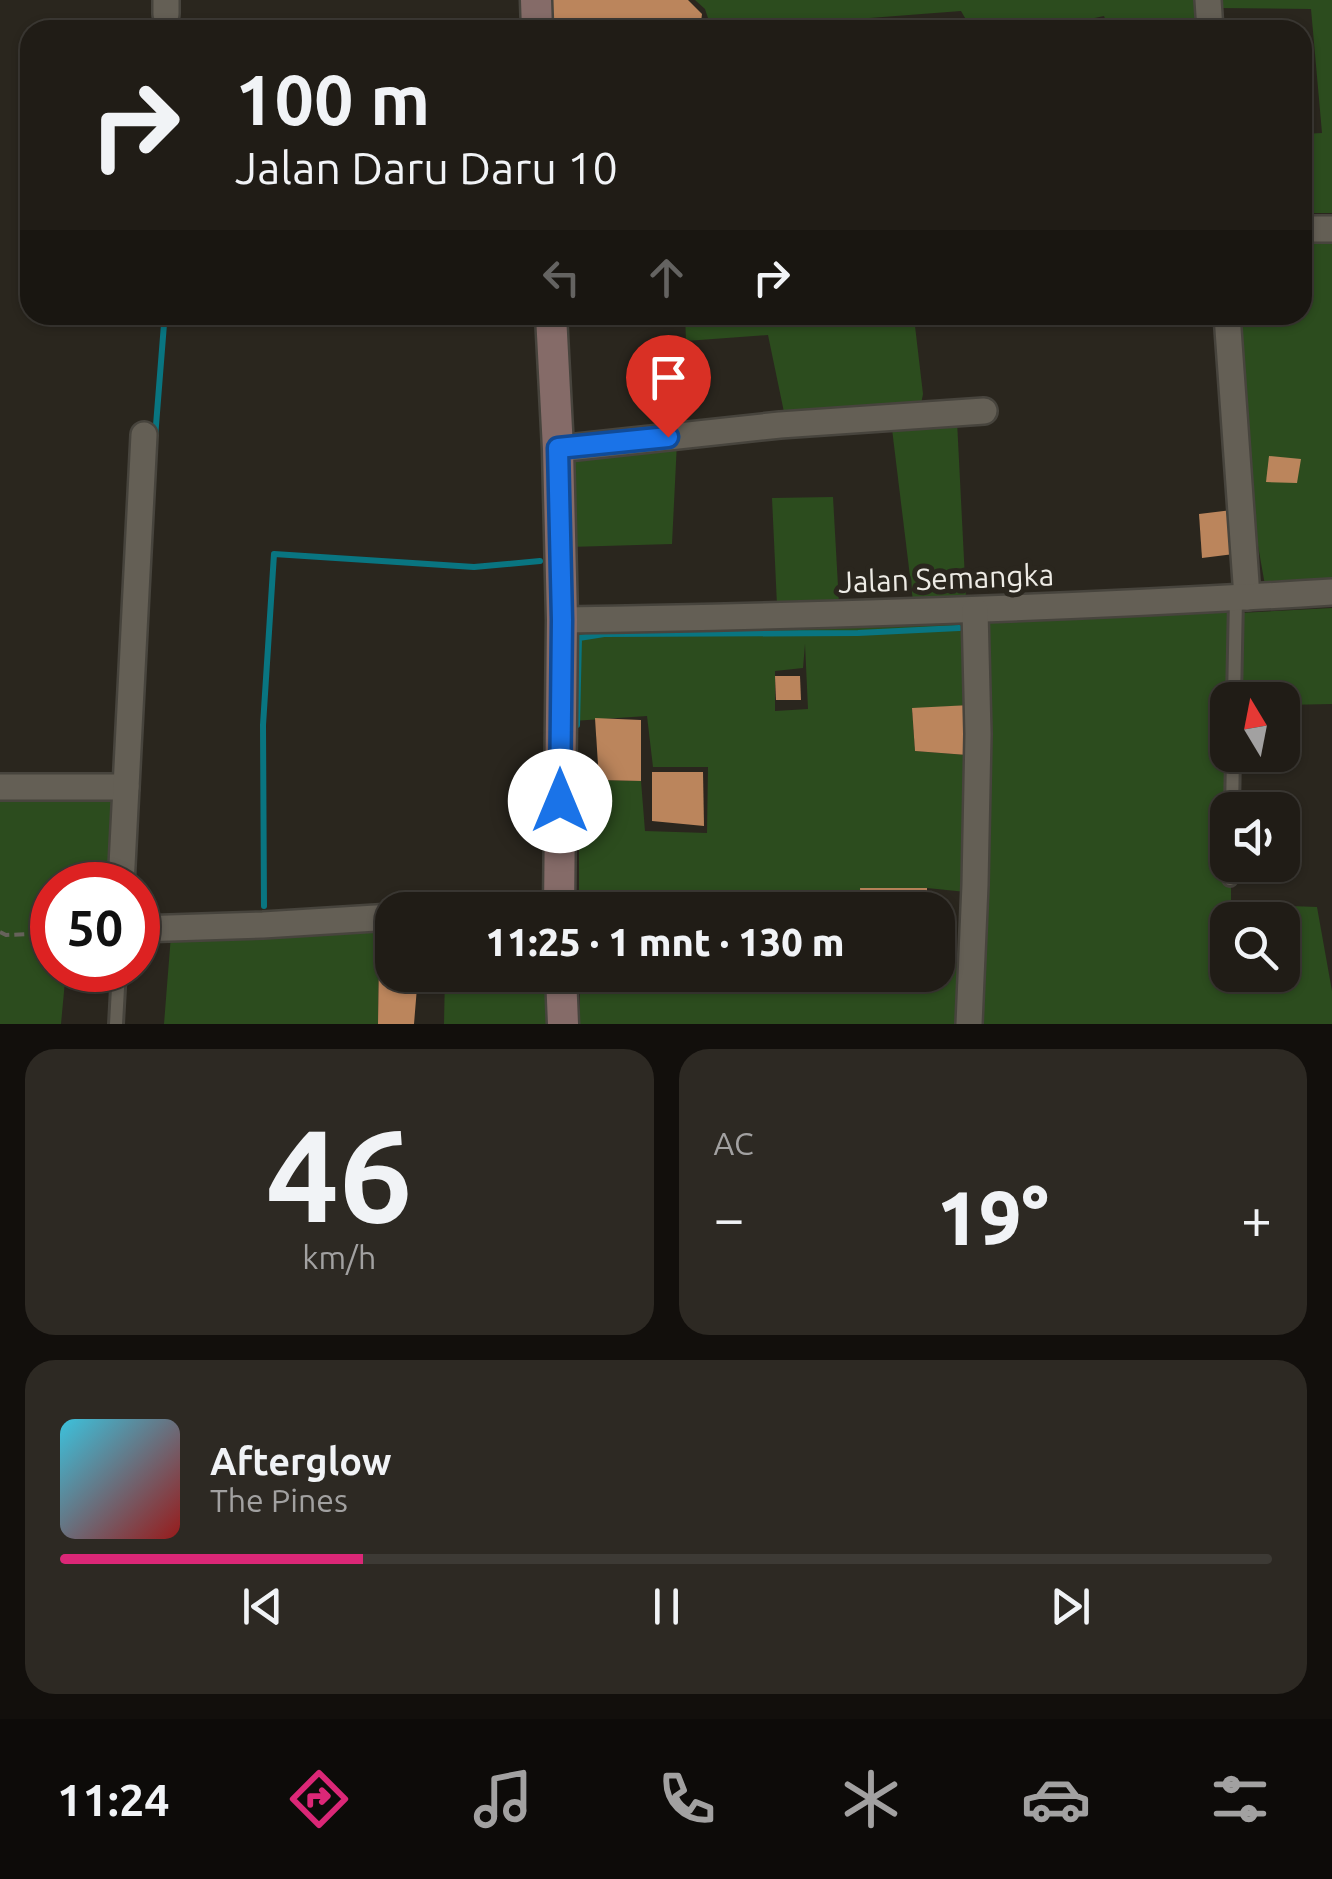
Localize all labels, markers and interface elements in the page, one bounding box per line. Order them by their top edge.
icon: right [70,60,200,190]
text: 100 m [235,60,430,138]
text: Jalan Daru Daru 10 [235,142,618,193]
icon: left [534,250,589,305]
icon: ahead [639,250,694,305]
icon: right [744,250,799,305]
pin [626,335,711,438]
icon: arrive [641,350,696,405]
street label: Jalan Semangka [837,557,1055,599]
north arrow [1210,682,1300,772]
map controls [1210,682,1300,992]
position arrow [508,749,612,853]
button: sound [1210,792,1300,882]
speed limit sign: 50 [30,862,160,992]
button: search [1210,902,1300,992]
text: 11:25 · 1 mnt · 130 m [486,921,845,963]
text: 46 [266,1101,413,1247]
text: AC [714,1125,754,1161]
text: 19° [937,1175,1049,1259]
text: − [714,1187,745,1248]
text: + [1241,1187,1272,1248]
text: km/h [302,1239,376,1275]
text: Afterglow [210,1440,392,1482]
text: The Pines [210,1482,348,1518]
icon: previous [235,1579,290,1634]
icon: pause [639,1579,694,1634]
icon: next [1043,1579,1098,1634]
icon: directions [284,1764,354,1834]
icon: music [468,1764,538,1834]
icon: phone [652,1764,722,1834]
icon: climate [836,1764,906,1834]
icon: car [1021,1764,1091,1834]
icon: filters [1205,1764,1275,1834]
text: 11:24 [57,1774,170,1825]

